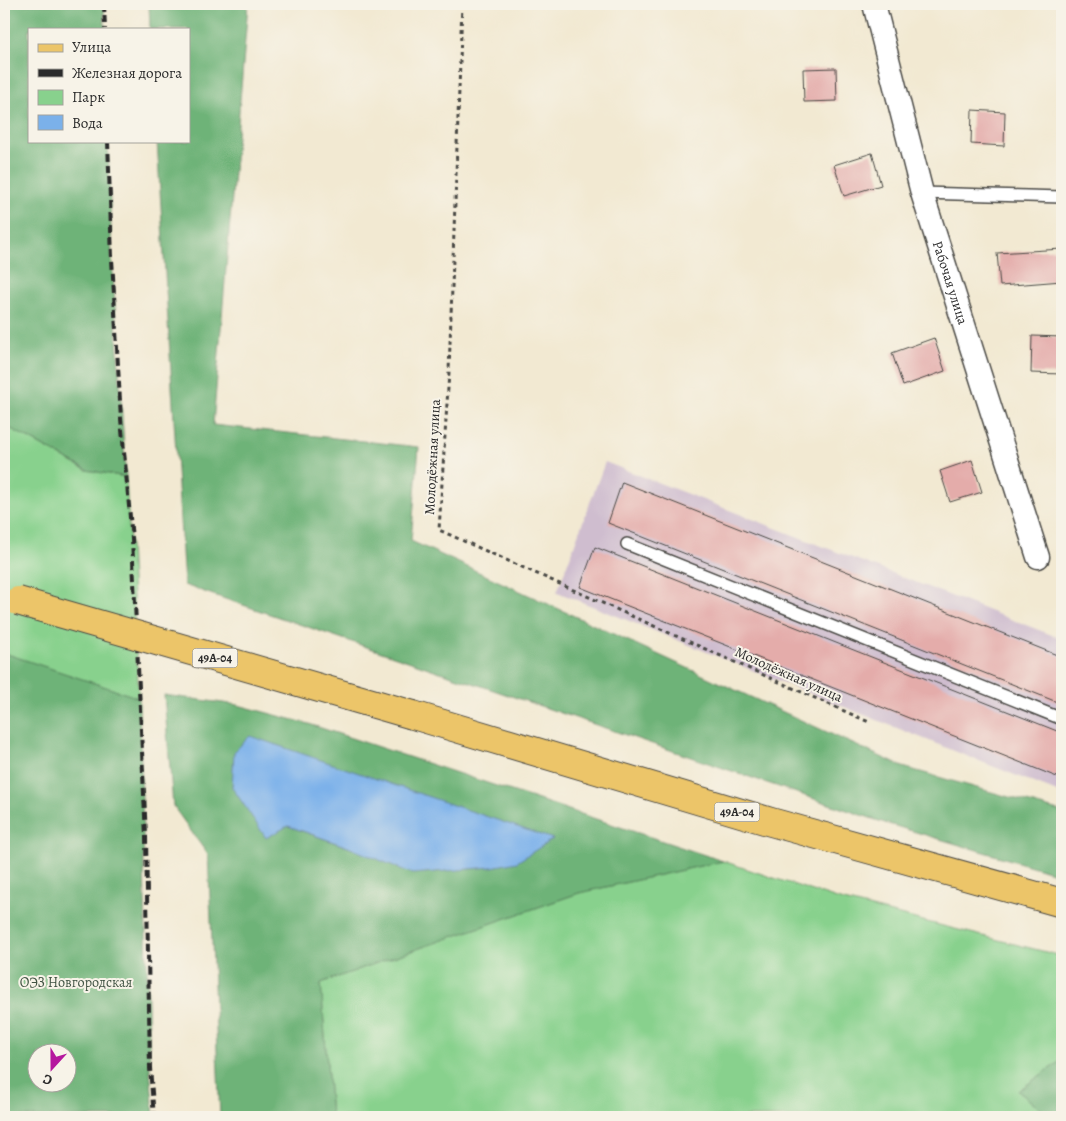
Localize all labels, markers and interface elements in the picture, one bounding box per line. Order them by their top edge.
legend [28,28,190,142]
text: Улица [72,37,111,57]
text: Железная дорога [72,63,182,83]
text: Парк [72,87,105,107]
text: Вода [72,113,103,133]
street label: Рабочая улица [928,238,972,327]
street label: Молодёжная улица [420,398,445,515]
street label: Молодёжная улица [732,642,846,707]
road number: 49А-04 [192,648,238,668]
road number: 49А-04 [714,802,760,822]
park label: ОЭЗ Новгородская [20,973,132,992]
north arrow [28,1044,78,1094]
text: С [40,1069,55,1090]

